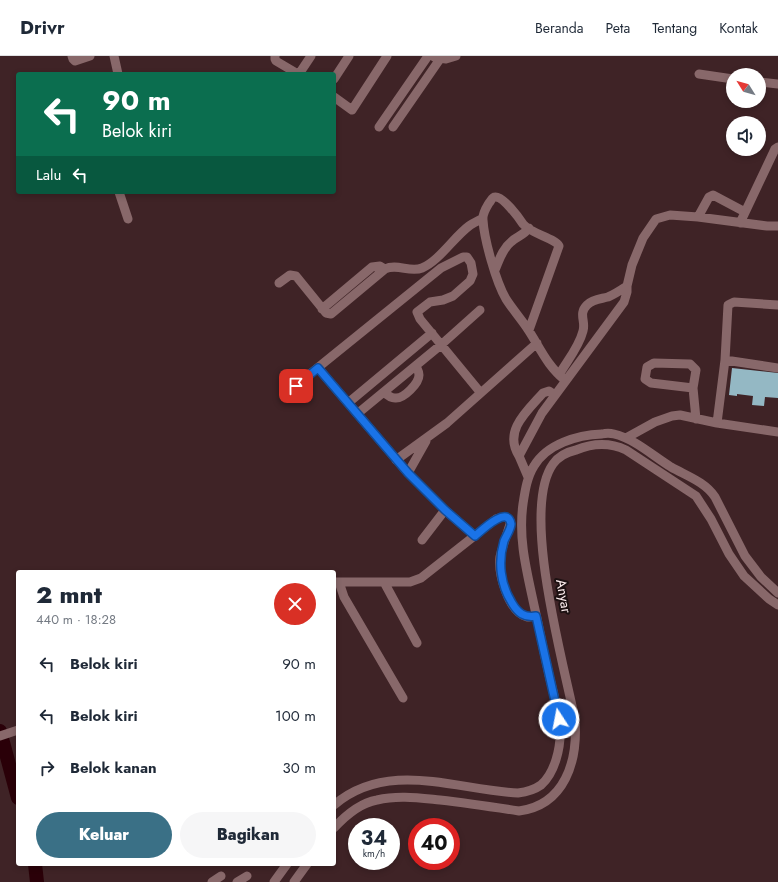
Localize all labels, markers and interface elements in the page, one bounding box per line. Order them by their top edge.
text: Drivr [20,14,65,41]
text: Beranda [535,18,584,38]
text: Peta [606,18,630,38]
text: Tentang [652,18,697,38]
text: Kontak [719,18,758,38]
north arrow [726,68,766,108]
map controls [726,68,766,156]
text: 90 m [102,80,171,121]
icon: left [36,88,88,140]
button: sound [726,116,766,156]
text: Belok kiri [102,118,172,144]
text: Lalu [36,164,61,186]
icon: left [69,164,91,186]
pin [279,369,313,403]
icon: arrive [285,375,307,397]
text: 2 mnt [36,577,102,612]
street label: Anyar [551,577,577,615]
button: close [274,583,316,625]
text: 440 m · 18:28 [36,610,116,629]
icon: left [36,653,58,675]
text: Belok kiri [70,653,138,675]
text: 90 m [282,653,316,675]
position arrow [538,698,580,740]
icon: left [36,705,58,727]
text: Belok kiri [70,705,138,727]
text: 100 m [275,705,316,727]
icon: right [36,757,58,779]
text: Belok kanan [70,757,157,779]
text: 30 m [283,757,316,779]
button: Keluar [36,812,172,858]
button: Bagikan [180,812,316,858]
speed limit sign: 40 [408,818,460,870]
text: 34 [361,824,387,853]
text: km/h [363,846,385,861]

